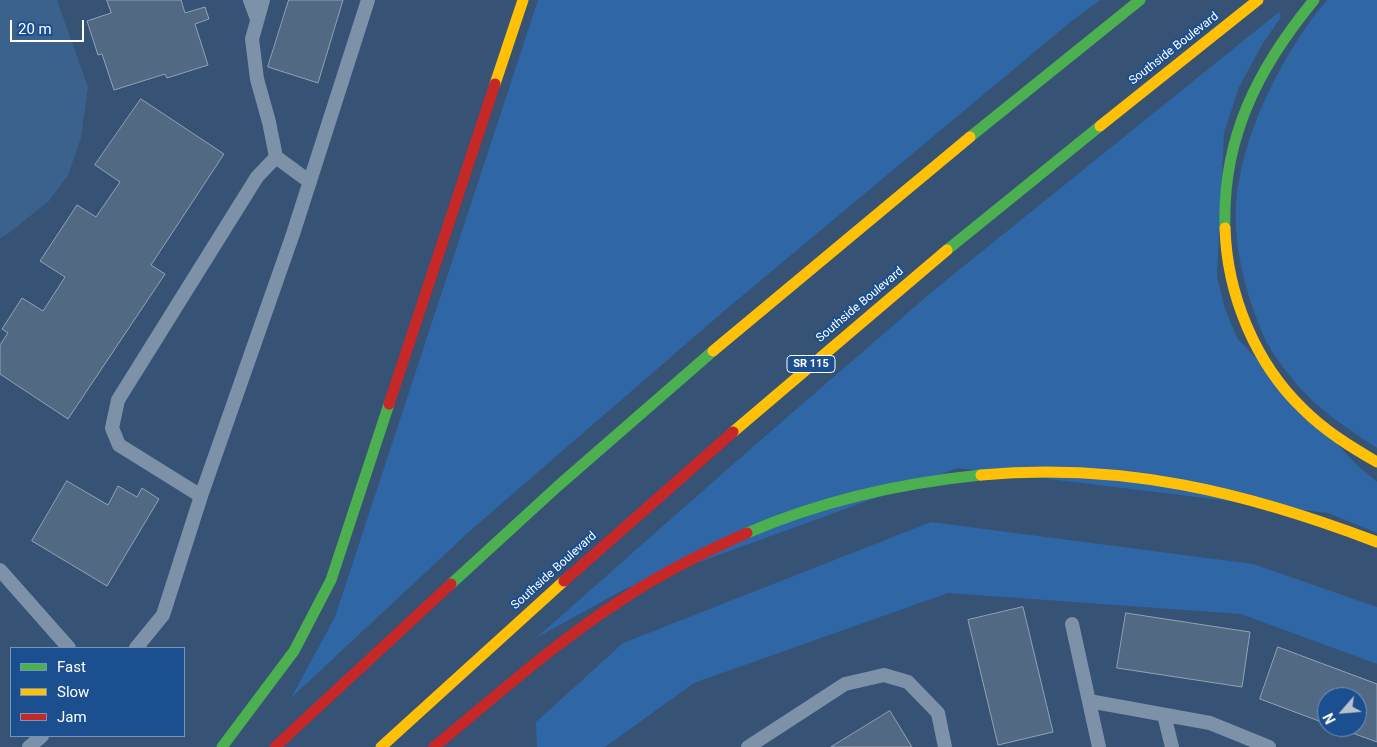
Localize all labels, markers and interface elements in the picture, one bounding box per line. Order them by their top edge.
scale bar [12,10,86,42]
street label: Southside Boulevard [1126,10,1222,88]
text: 20 m [18,20,52,38]
street label: Southside Boulevard [813,264,907,346]
road number: SR 115 [787,356,835,372]
street label: Southside Boulevard [509,529,599,613]
legend [10,647,185,737]
text: Fast [57,658,86,676]
text: Slow [57,683,89,701]
north arrow [1317,687,1367,737]
text: Jam [57,708,87,726]
text: N [1320,710,1339,726]

